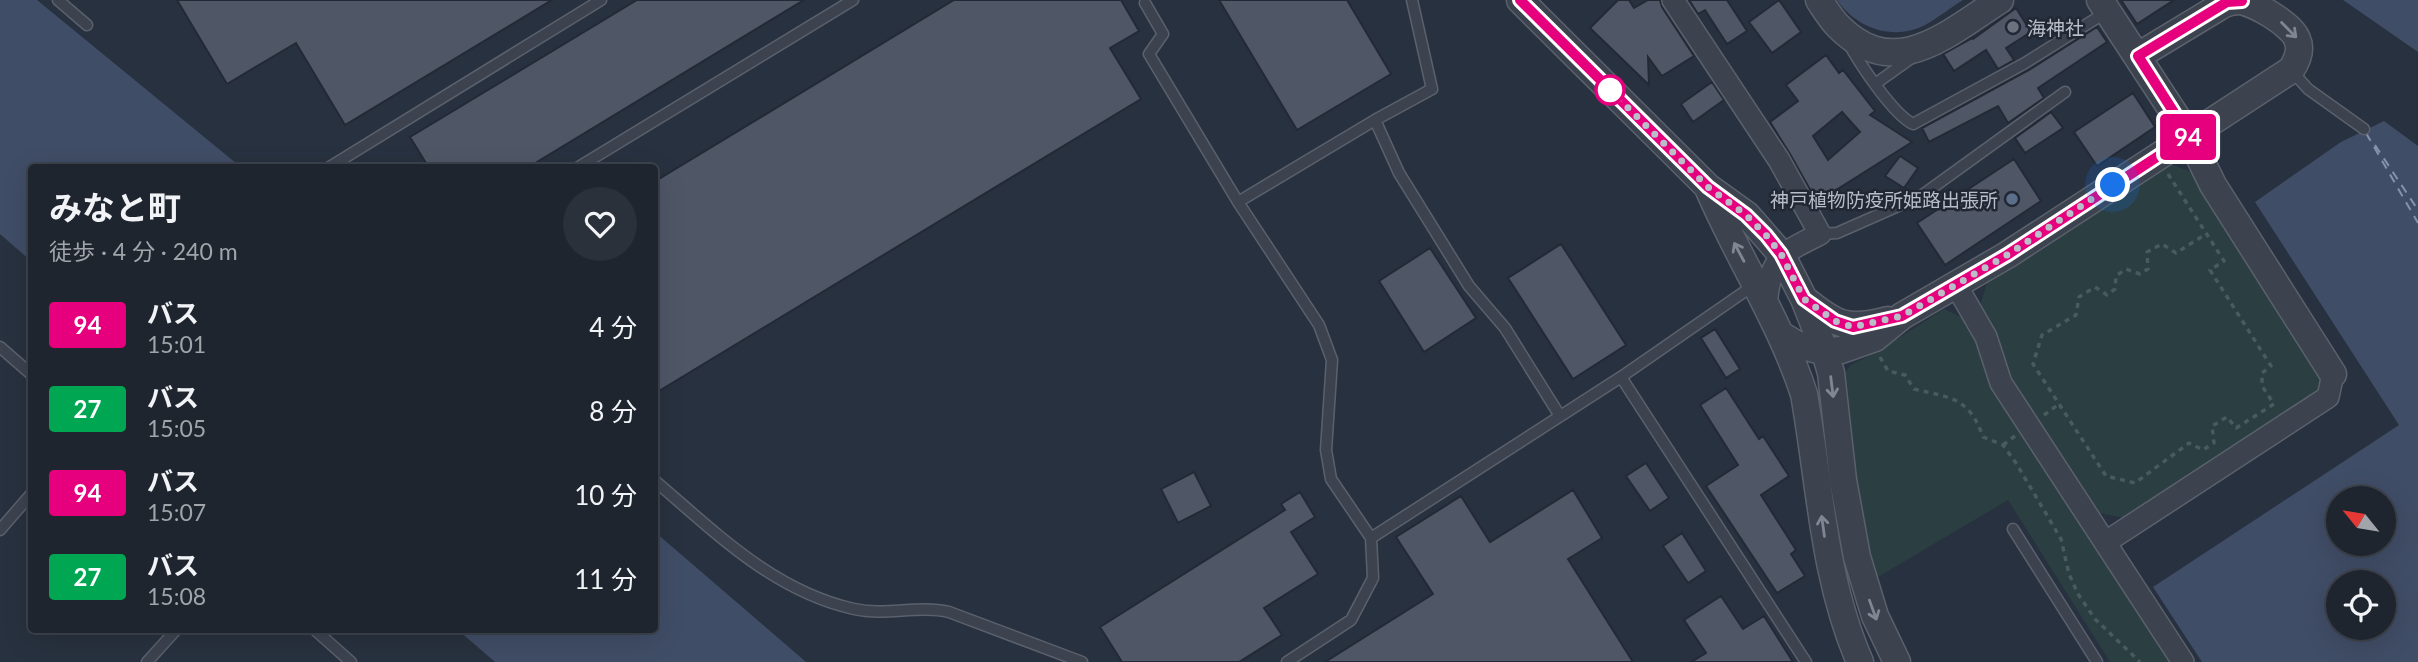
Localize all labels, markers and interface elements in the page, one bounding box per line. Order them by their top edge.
place label: 海神社 [2027,16,2084,39]
marker: 海神社 [2005,19,2021,35]
one-way arrow [2280,22,2297,39]
unlabelled marker [1595,75,1625,105]
line badge: 94 [2156,114,2220,160]
text: 94 [2174,122,2202,151]
your location [2095,167,2130,202]
text: みなと町 [49,187,181,227]
button: heart [563,187,637,261]
place label: 神戸植物防疫所姫路出張所 [1770,188,1998,211]
marker: 神戸植物防疫所姫路出張所 [2004,191,2020,207]
text: 徒歩 · 4 分 · 240 m [49,237,238,265]
one-way arrow [1732,242,1746,262]
text: バス [147,297,199,329]
text: 94 [74,310,101,339]
text: 4 分 [589,311,637,343]
text: 15:01 [147,330,206,358]
one-way arrow [1826,375,1839,398]
text: バス [147,381,199,413]
text: 27 [74,394,101,423]
text: 8 分 [589,395,637,427]
text: 15:05 [147,414,206,442]
text: バス [147,465,199,497]
text: 94 [74,478,101,507]
text: 10 分 [574,479,637,511]
north arrow [2326,486,2396,556]
map controls [2326,486,2396,640]
text: 15:07 [147,498,206,526]
one-way arrow [1816,515,1829,538]
text: バス [147,549,199,581]
text: 27 [74,562,101,591]
text: 11 分 [574,563,637,595]
button: locate [2326,570,2396,640]
text: 15:08 [147,582,206,610]
one-way arrow [1868,599,1880,621]

